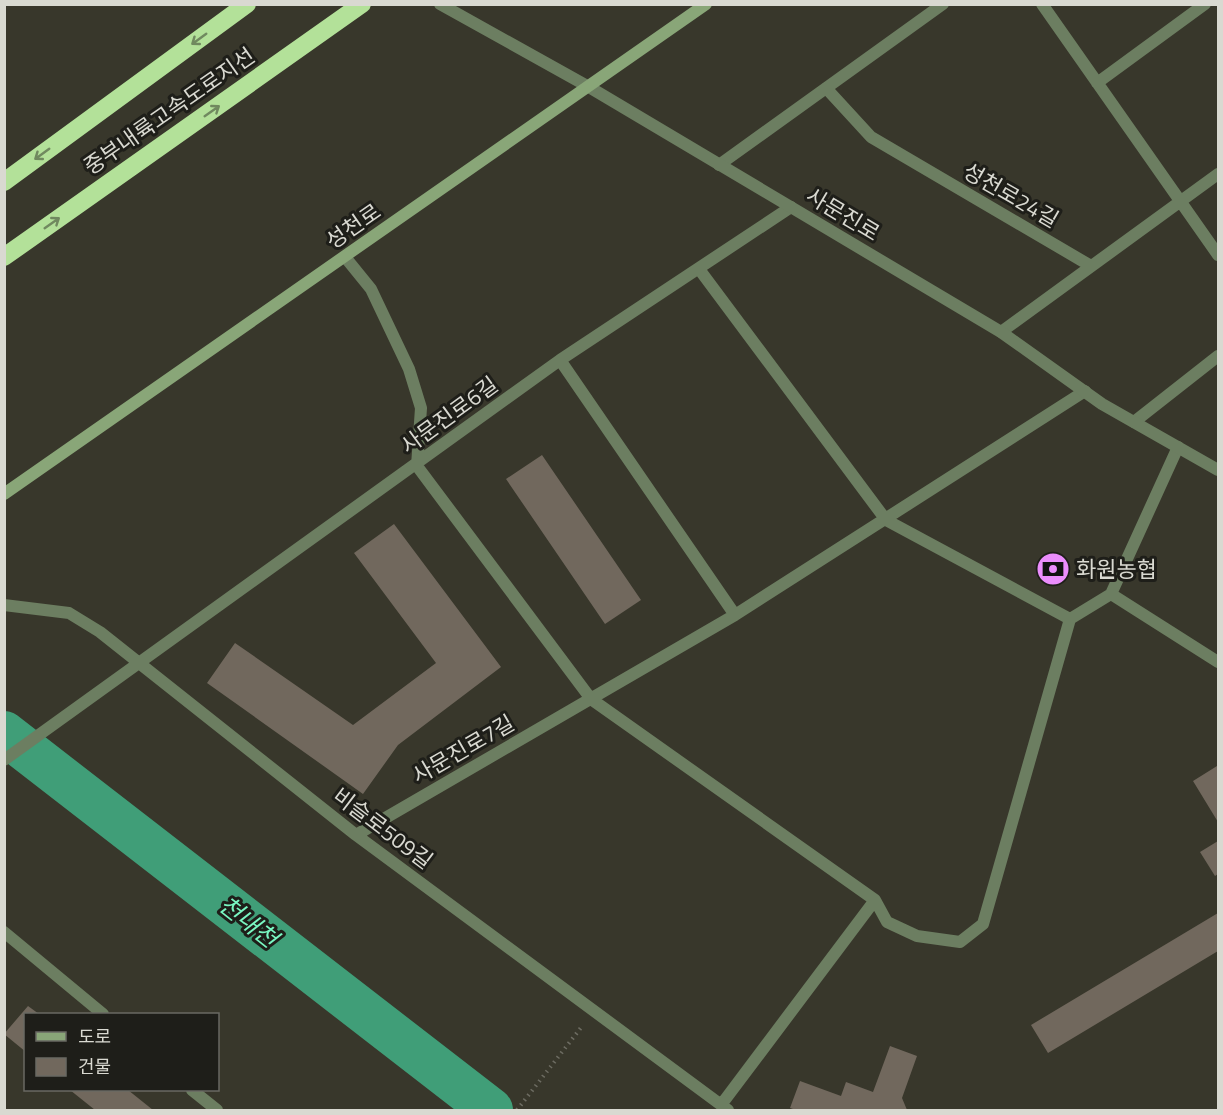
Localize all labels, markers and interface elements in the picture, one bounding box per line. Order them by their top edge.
one-way arrow [192,33,208,45]
street label: 중부내륙고속도로지선 [76,39,262,183]
one-way arrow [203,105,219,117]
one-way arrow [35,148,51,161]
street label: 성천로24길 [957,154,1065,236]
street label: 사문진로 [800,179,886,249]
street label: 성천로 [318,195,388,257]
one-way arrow [44,217,60,229]
street label: 사문진로6길 [393,368,505,462]
bank icon: 화원농협 [1035,551,1071,587]
place label: 화원농협 [1076,552,1157,586]
street label: 사문진로7길 [405,706,521,792]
street label: 비슬로509길 [326,779,440,877]
water label: 천내천 [211,887,288,958]
legend [24,1013,219,1091]
text: 도로 [78,1023,111,1050]
text: 건물 [78,1053,111,1080]

